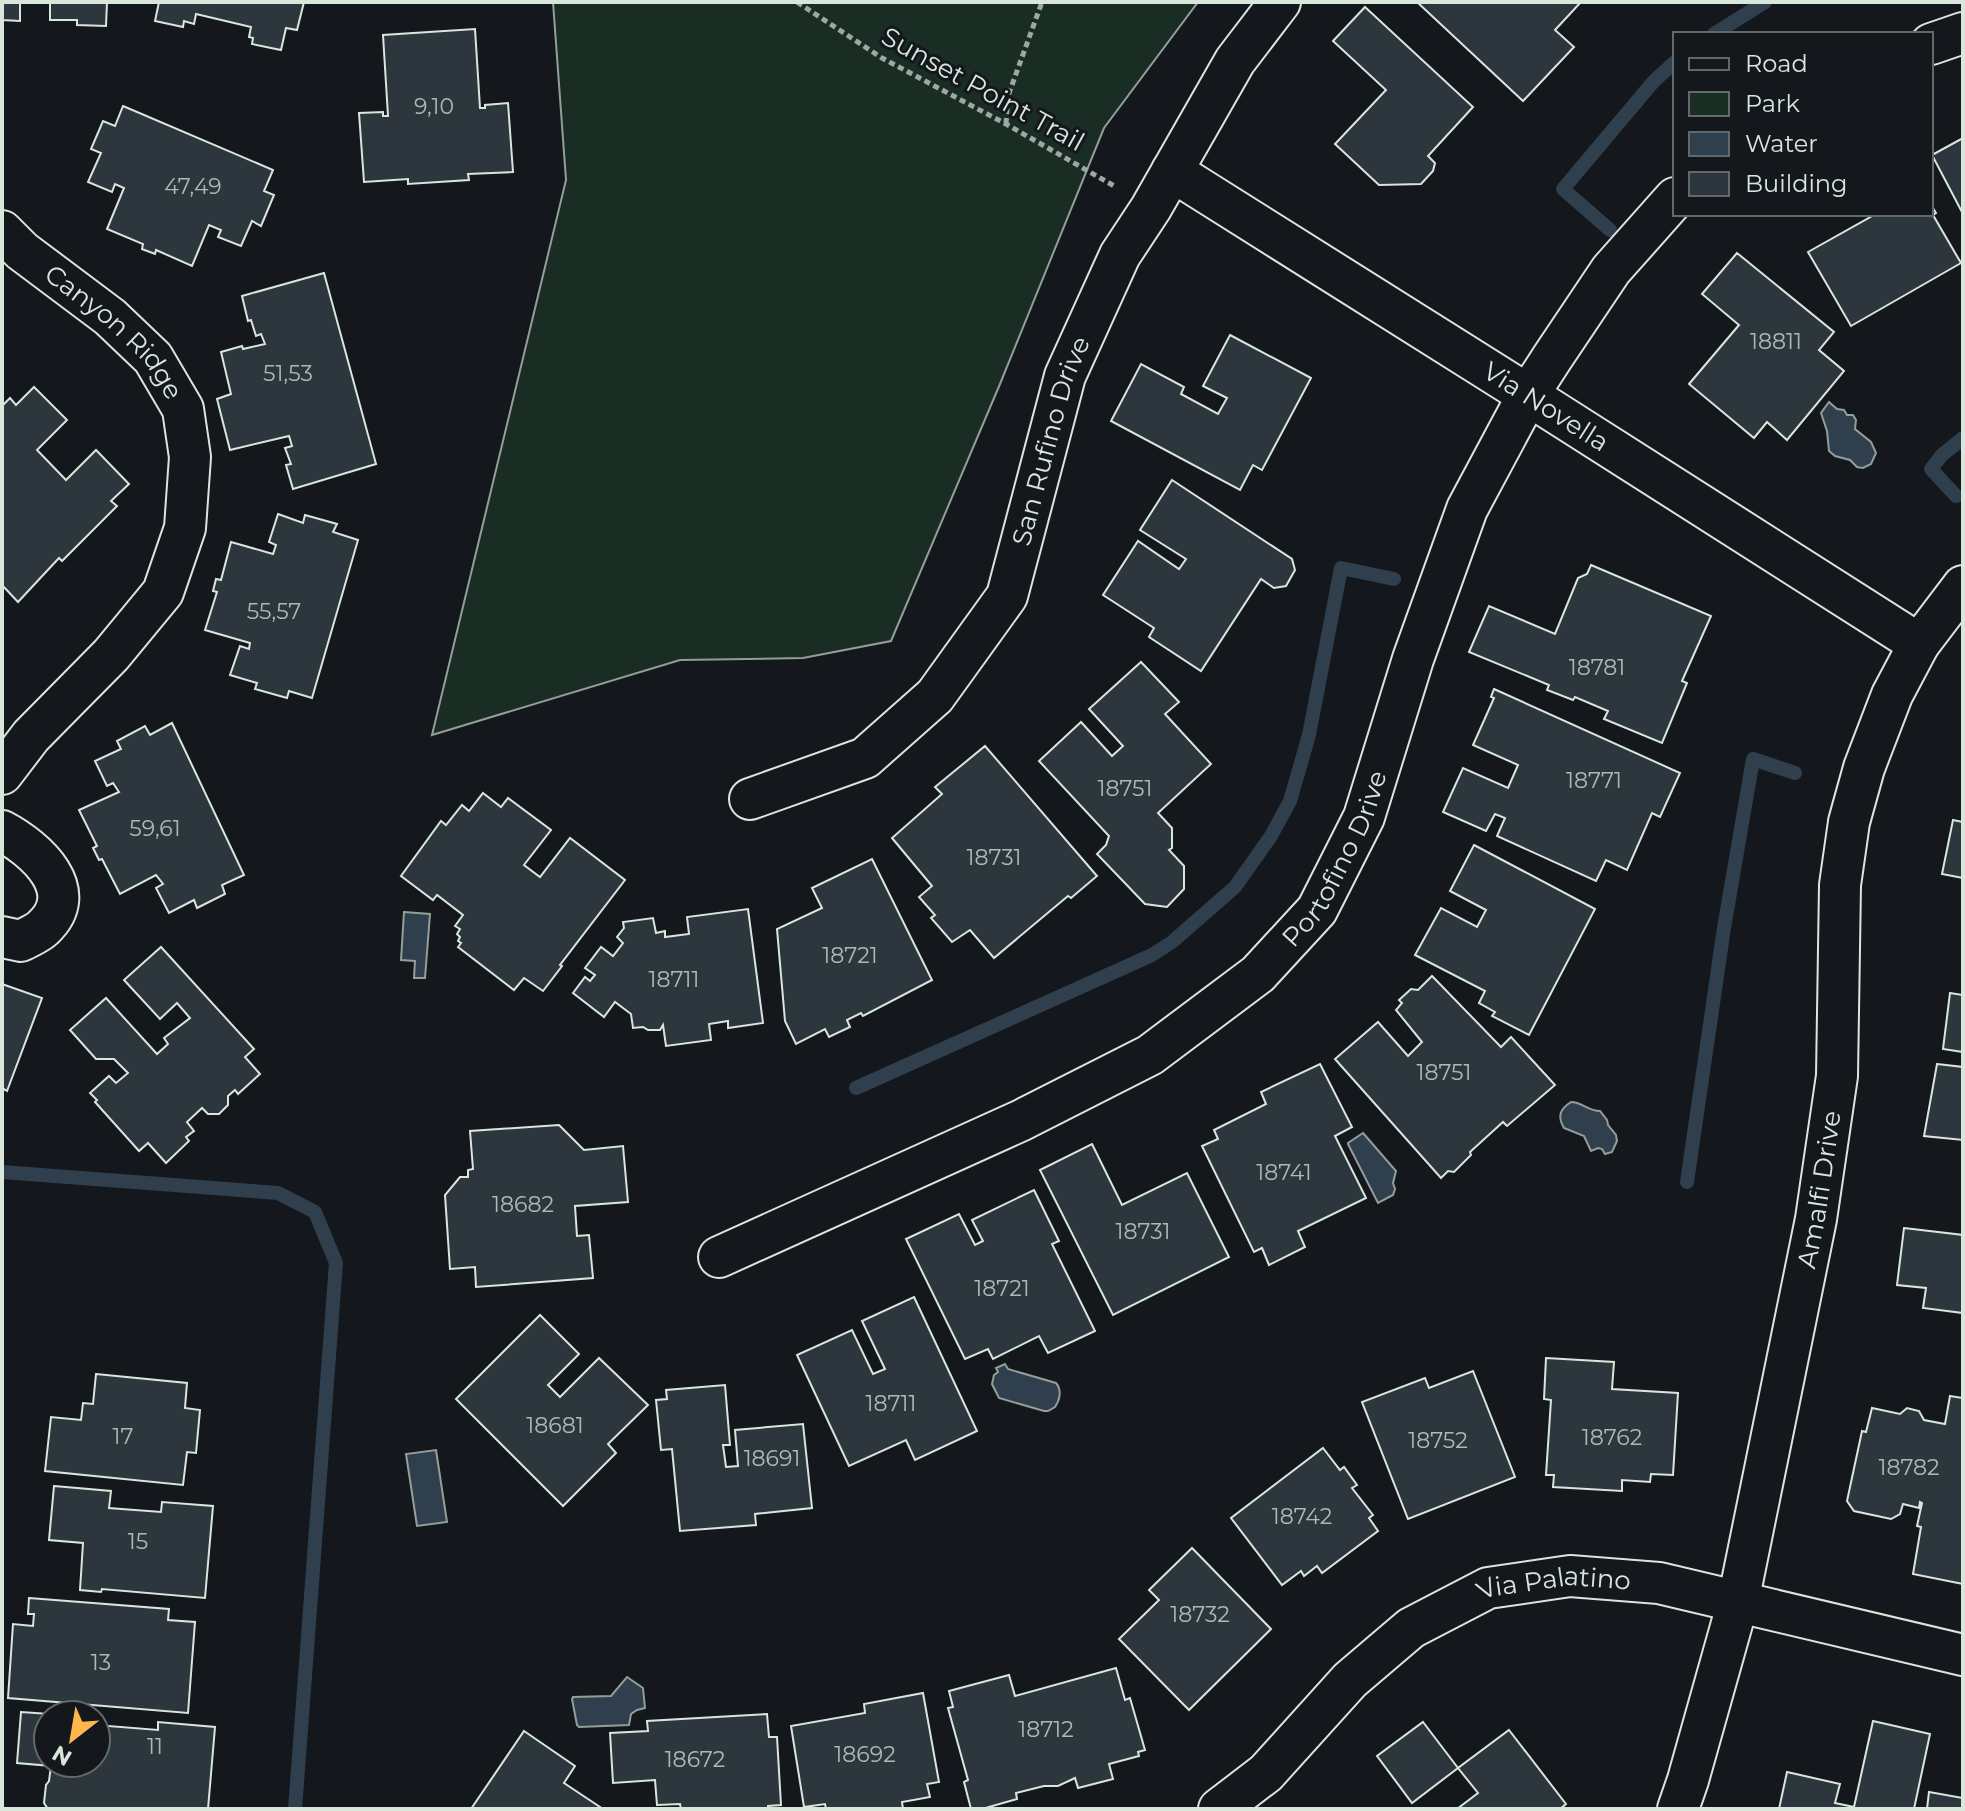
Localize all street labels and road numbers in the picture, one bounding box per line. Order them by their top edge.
street label: Sunset Point Trail [876,20,1090,158]
street label: Canyon Ridge [39,258,190,405]
street label: San Rufino Drive [1005,331,1097,549]
street label: Via Novella [1477,355,1615,458]
street label: Portofino Drive [1275,766,1393,954]
street label: Amalfi Drive [1790,1109,1848,1271]
street label: Via Palatino [1471,1560,1632,1607]

